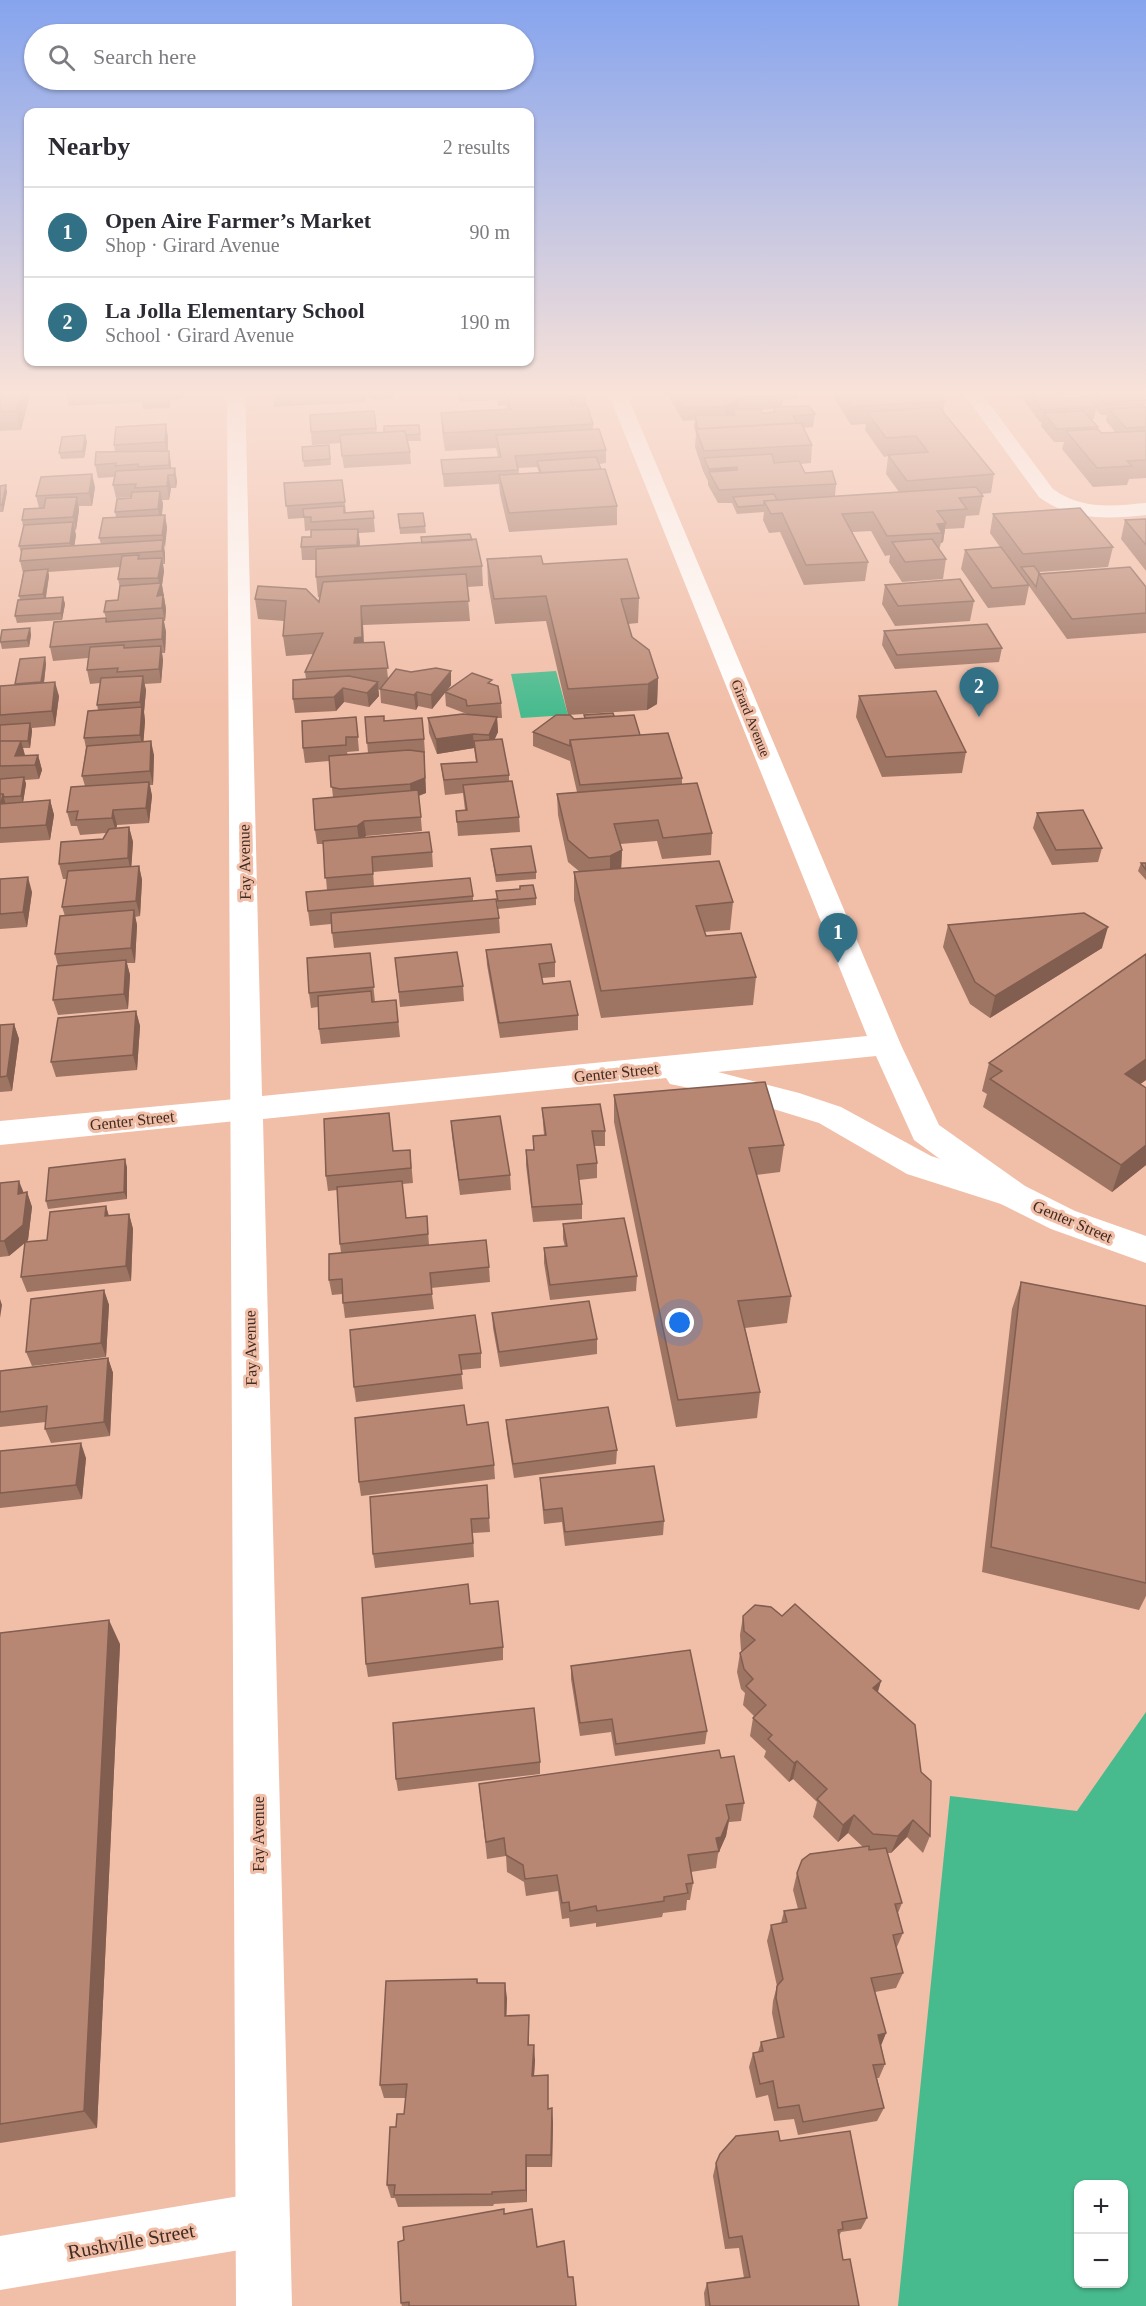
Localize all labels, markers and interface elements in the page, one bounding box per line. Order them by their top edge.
search box [24,24,534,90]
icon: search [45,41,78,74]
text: Search here [93,44,196,69]
text: Nearby [48,132,130,161]
text: 2 results [443,136,510,158]
text: Open Aire Farmer’s Market [105,208,371,233]
text: 1 [63,221,73,243]
text: 90 m [469,221,510,243]
text: Shop · Girard Avenue [105,234,280,256]
text: La Jolla Elementary School [105,298,365,323]
text: 2 [63,311,73,333]
text: 190 m [459,311,510,333]
text: School · Girard Avenue [105,324,294,346]
pin: 2 [960,668,998,717]
street label: Girard Avenue [728,677,773,759]
street label: Fay Avenue [235,824,255,900]
pin: 1 [818,914,858,963]
street label: Genter Street [573,1060,660,1085]
street label: Genter Street [89,1108,176,1133]
street label: Genter Street [1030,1197,1116,1246]
your location [665,1308,694,1337]
street label: Fay Avenue [241,1310,261,1386]
street label: Fay Avenue [250,1796,268,1872]
map controls [1074,2180,1128,2288]
button: + [1074,2180,1128,2234]
street label: Rushville Street [66,2219,197,2263]
button: − [1074,2234,1128,2288]

